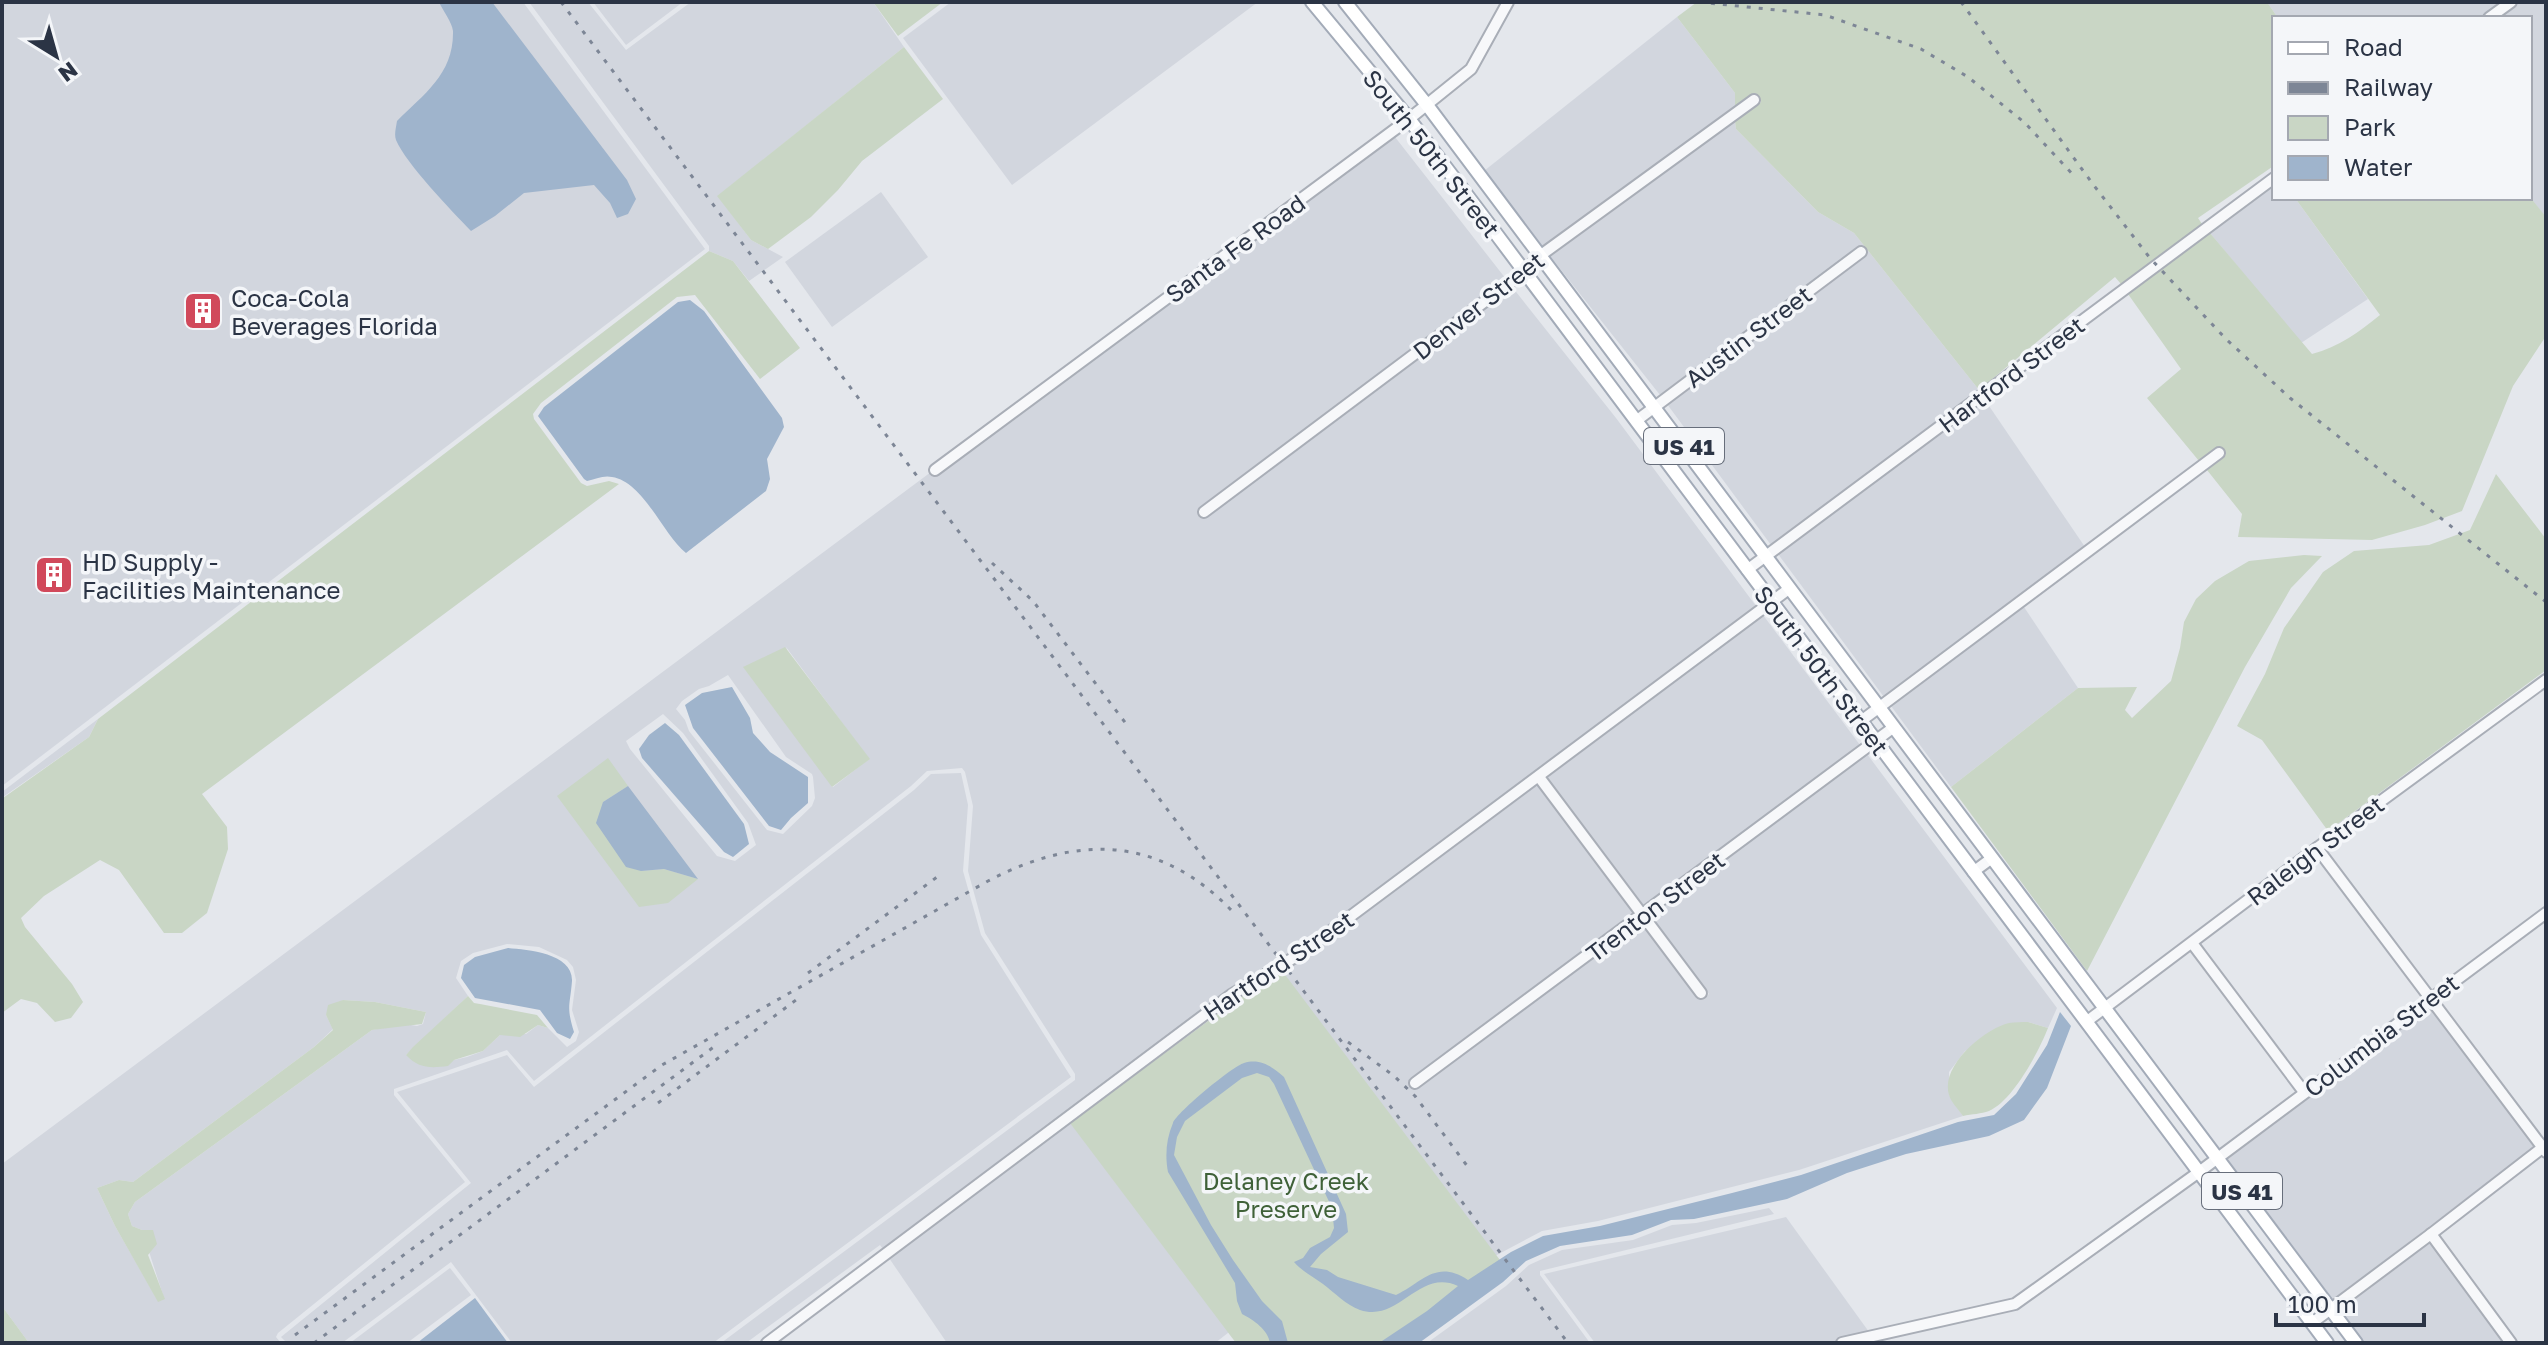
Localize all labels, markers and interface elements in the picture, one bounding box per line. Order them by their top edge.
north arrow [16,16,96,96]
legend [2272,16,2532,200]
text: Road [2344,32,2403,61]
text: N [54,57,83,88]
street label: South 50th Street [1358,63,1506,243]
text: Railway [2344,72,2433,101]
text: Park [2344,112,2396,141]
text: Water [2344,152,2412,181]
street label: Santa Fe Road [1160,188,1310,308]
street label: Denver Street [1407,245,1549,365]
street label: Austin Street [1679,279,1817,393]
place label: Coca-Cola Beverages Florida [231,283,438,340]
building icon: Coca-Cola Beverages Florida [182,290,224,332]
street label: Hartford Street [1932,310,2090,438]
road number: US 41 [1644,428,1724,464]
place label: HD Supply - Facilities Maintenance [82,547,340,604]
building icon: HD Supply - Facilities Maintenance [33,554,75,596]
street label: South 50th Street [1749,579,1895,761]
street label: Raleigh Street [2241,789,2389,911]
street label: Trenton Street [1580,844,1730,968]
street label: Hartford Street [1197,904,1359,1026]
street label: Columbia Street [2298,967,2464,1103]
park label: Delaney Creek Preserve [1203,1166,1369,1223]
road number: US 41 [2202,1173,2282,1209]
scale bar [2276,1277,2424,1327]
text: 100 m [2288,1289,2357,1318]

